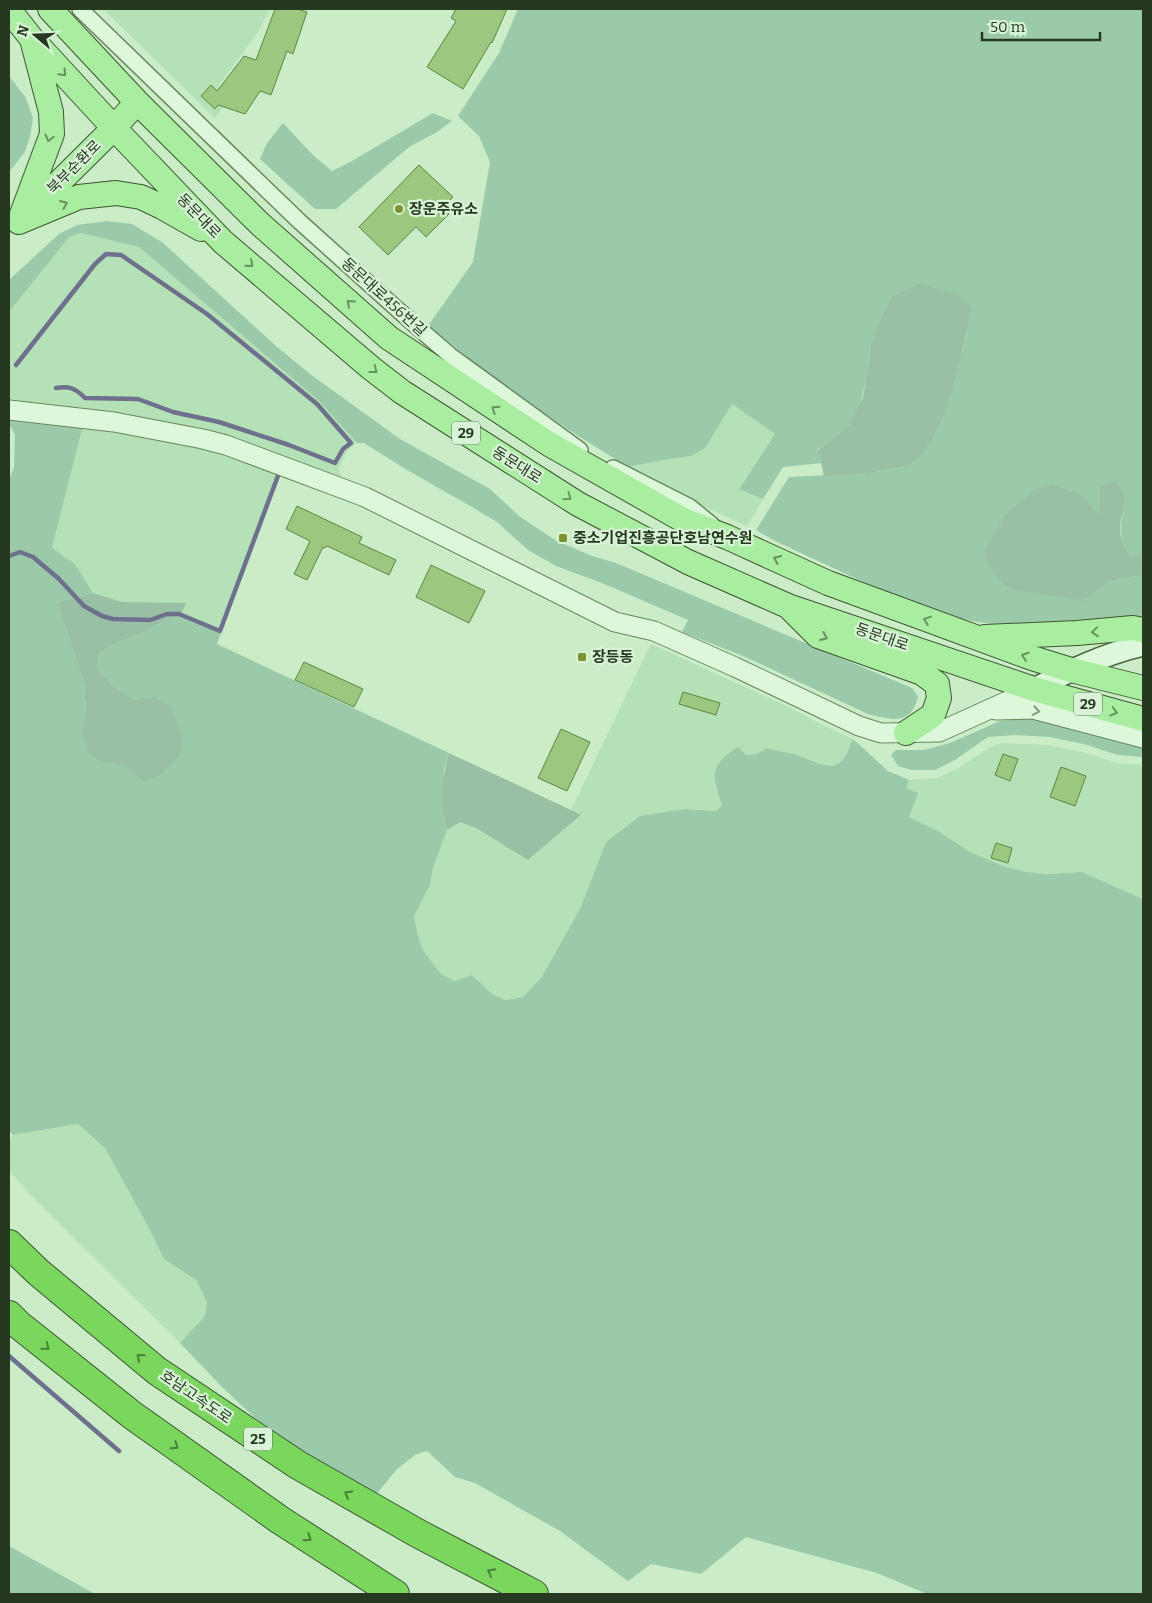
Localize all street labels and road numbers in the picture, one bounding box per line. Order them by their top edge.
street label: 북부순환로 [43,136,105,198]
street label: 동문대로 [173,190,225,242]
street label: 동문대로456번길 [338,254,430,340]
road number: 29 [452,422,480,444]
street label: 동문대로 [489,443,545,487]
street label: 동문대로 [853,620,911,654]
road number: 29 [1074,692,1102,716]
street label: 호남고속도로 [157,1366,235,1428]
road number: 25 [244,1428,272,1450]

